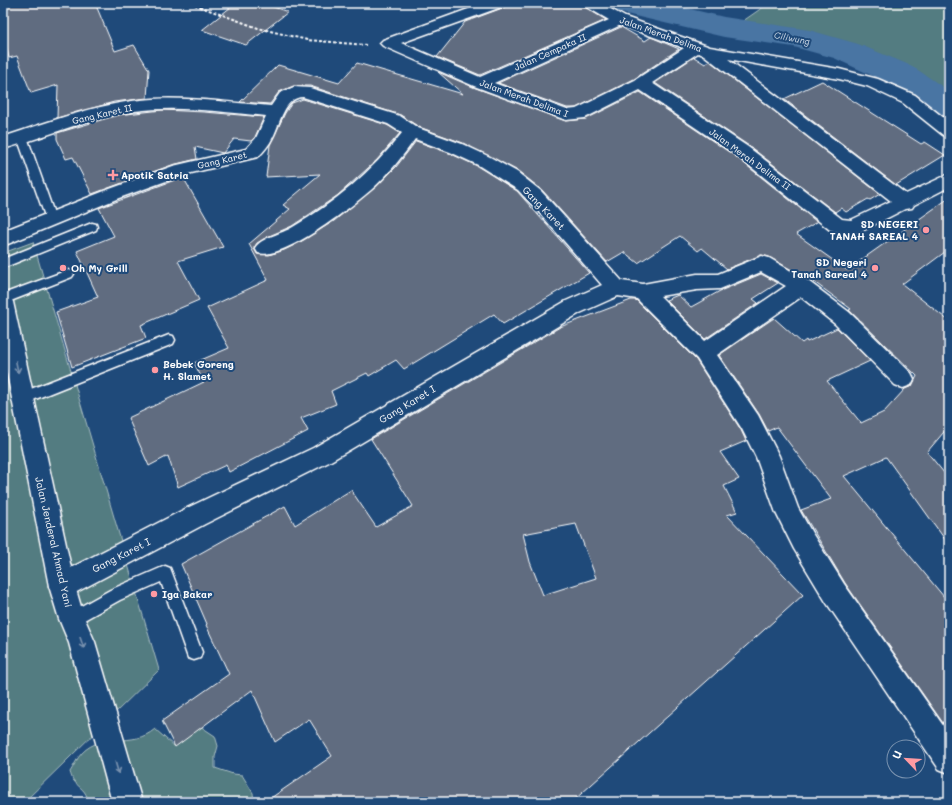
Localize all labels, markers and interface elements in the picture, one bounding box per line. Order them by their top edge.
street label: Jalan Merah Delima [618,14,704,54]
water label: Ciliwung [773,29,811,47]
street label: Jalan Cempaka II [512,31,588,73]
street label: Jalan Merah Delima I [478,77,570,119]
street label: Gang Karet II [71,102,133,126]
street label: Jalan Merah Delima II [707,126,793,192]
street label: Gang Karet [196,149,248,171]
place label: Apotik Satria [121,168,189,182]
marker: Apotik Satria [108,170,118,180]
street label: Gang Karet [519,183,569,233]
place label: SD NEGERI TANAH SAREAL 4 [830,217,919,243]
marker: SD NEGERI TANAH SAREAL 4 [921,225,931,235]
place label: SD Negeri Tanah Sareal 4 [791,255,868,281]
place label: Oh My Grill [71,261,128,275]
marker: Oh My Grill [58,263,68,273]
marker: SD Negeri Tanah Sareal 4 [870,263,880,273]
place label: Bebek Goreng H. Slamet [163,357,234,383]
one-way arrow [13,361,21,374]
marker: Bebek Goreng H. Slamet [150,365,160,375]
street label: Gang Karet I [376,381,438,426]
street label: Jalan Jenderal Ahmad Yani [32,475,76,609]
street label: Gang Karet I [89,534,153,576]
place label: Iga Bakar [162,587,212,601]
marker: Iga Bakar [149,589,159,599]
one-way arrow [79,637,86,650]
north arrow [886,739,926,779]
text: U [888,748,905,761]
one-way arrow [114,762,121,775]

